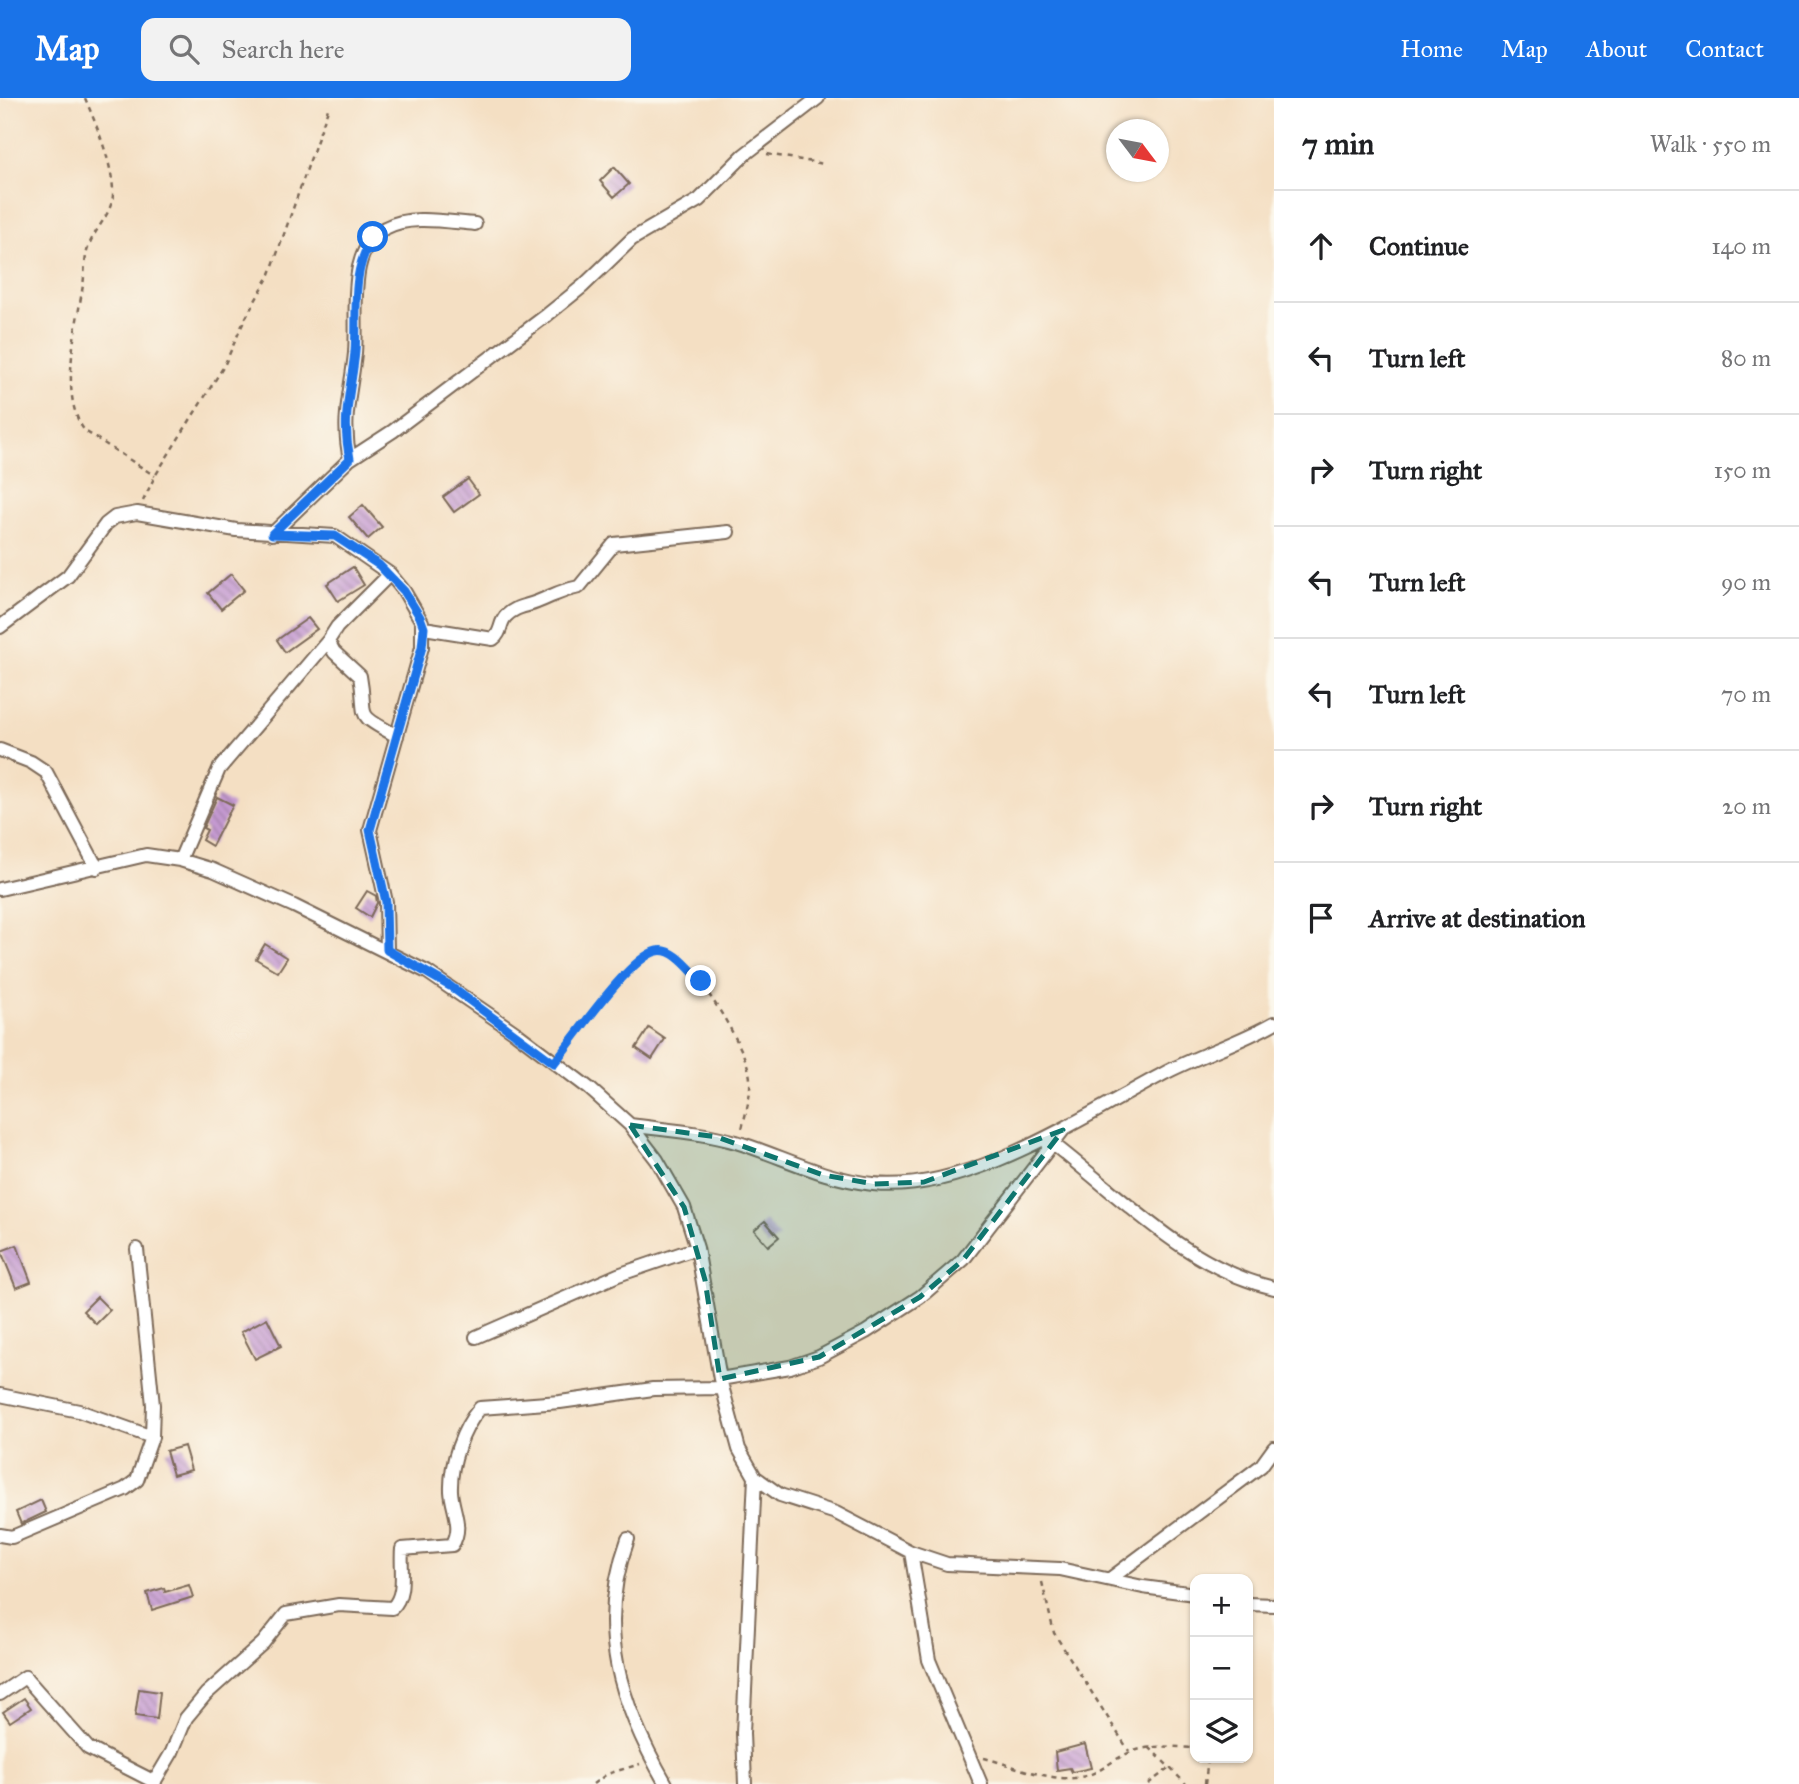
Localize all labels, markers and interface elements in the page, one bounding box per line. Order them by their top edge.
search box [141,18,631,81]
text: Map [35,29,99,69]
icon: search [165,30,203,68]
text: Search here [221,33,345,65]
text: Home [1400,34,1463,64]
text: Map [1501,34,1548,64]
text: About [1586,34,1647,64]
text: Contact [1685,34,1764,64]
north arrow [1106,119,1169,182]
text: 7 min [1302,126,1374,162]
text: Walk · 550 m [1650,130,1771,158]
route start [357,221,388,252]
icon: ahead [1302,227,1340,265]
text: Continue [1369,230,1469,262]
text: 140 m [1711,232,1771,260]
icon: left [1302,339,1340,377]
text: Turn left [1369,342,1465,374]
text: 80 m [1721,344,1771,372]
icon: right [1302,451,1340,489]
text: Turn right [1369,454,1482,486]
text: 150 m [1714,456,1771,484]
icon: left [1302,563,1340,601]
text: Turn left [1369,566,1465,598]
text: 90 m [1721,568,1771,596]
icon: left [1302,675,1340,713]
text: Turn left [1369,678,1465,710]
text: 70 m [1721,680,1771,708]
icon: right [1302,787,1340,825]
text: Turn right [1369,790,1482,822]
text: 20 m [1722,792,1771,820]
icon: arrive [1302,899,1340,937]
text: Arrive at destination [1369,902,1586,934]
route end [685,965,716,996]
map controls [1190,1574,1253,1763]
button: + [1190,1574,1253,1637]
button: − [1190,1637,1253,1700]
button: layers [1190,1700,1253,1763]

